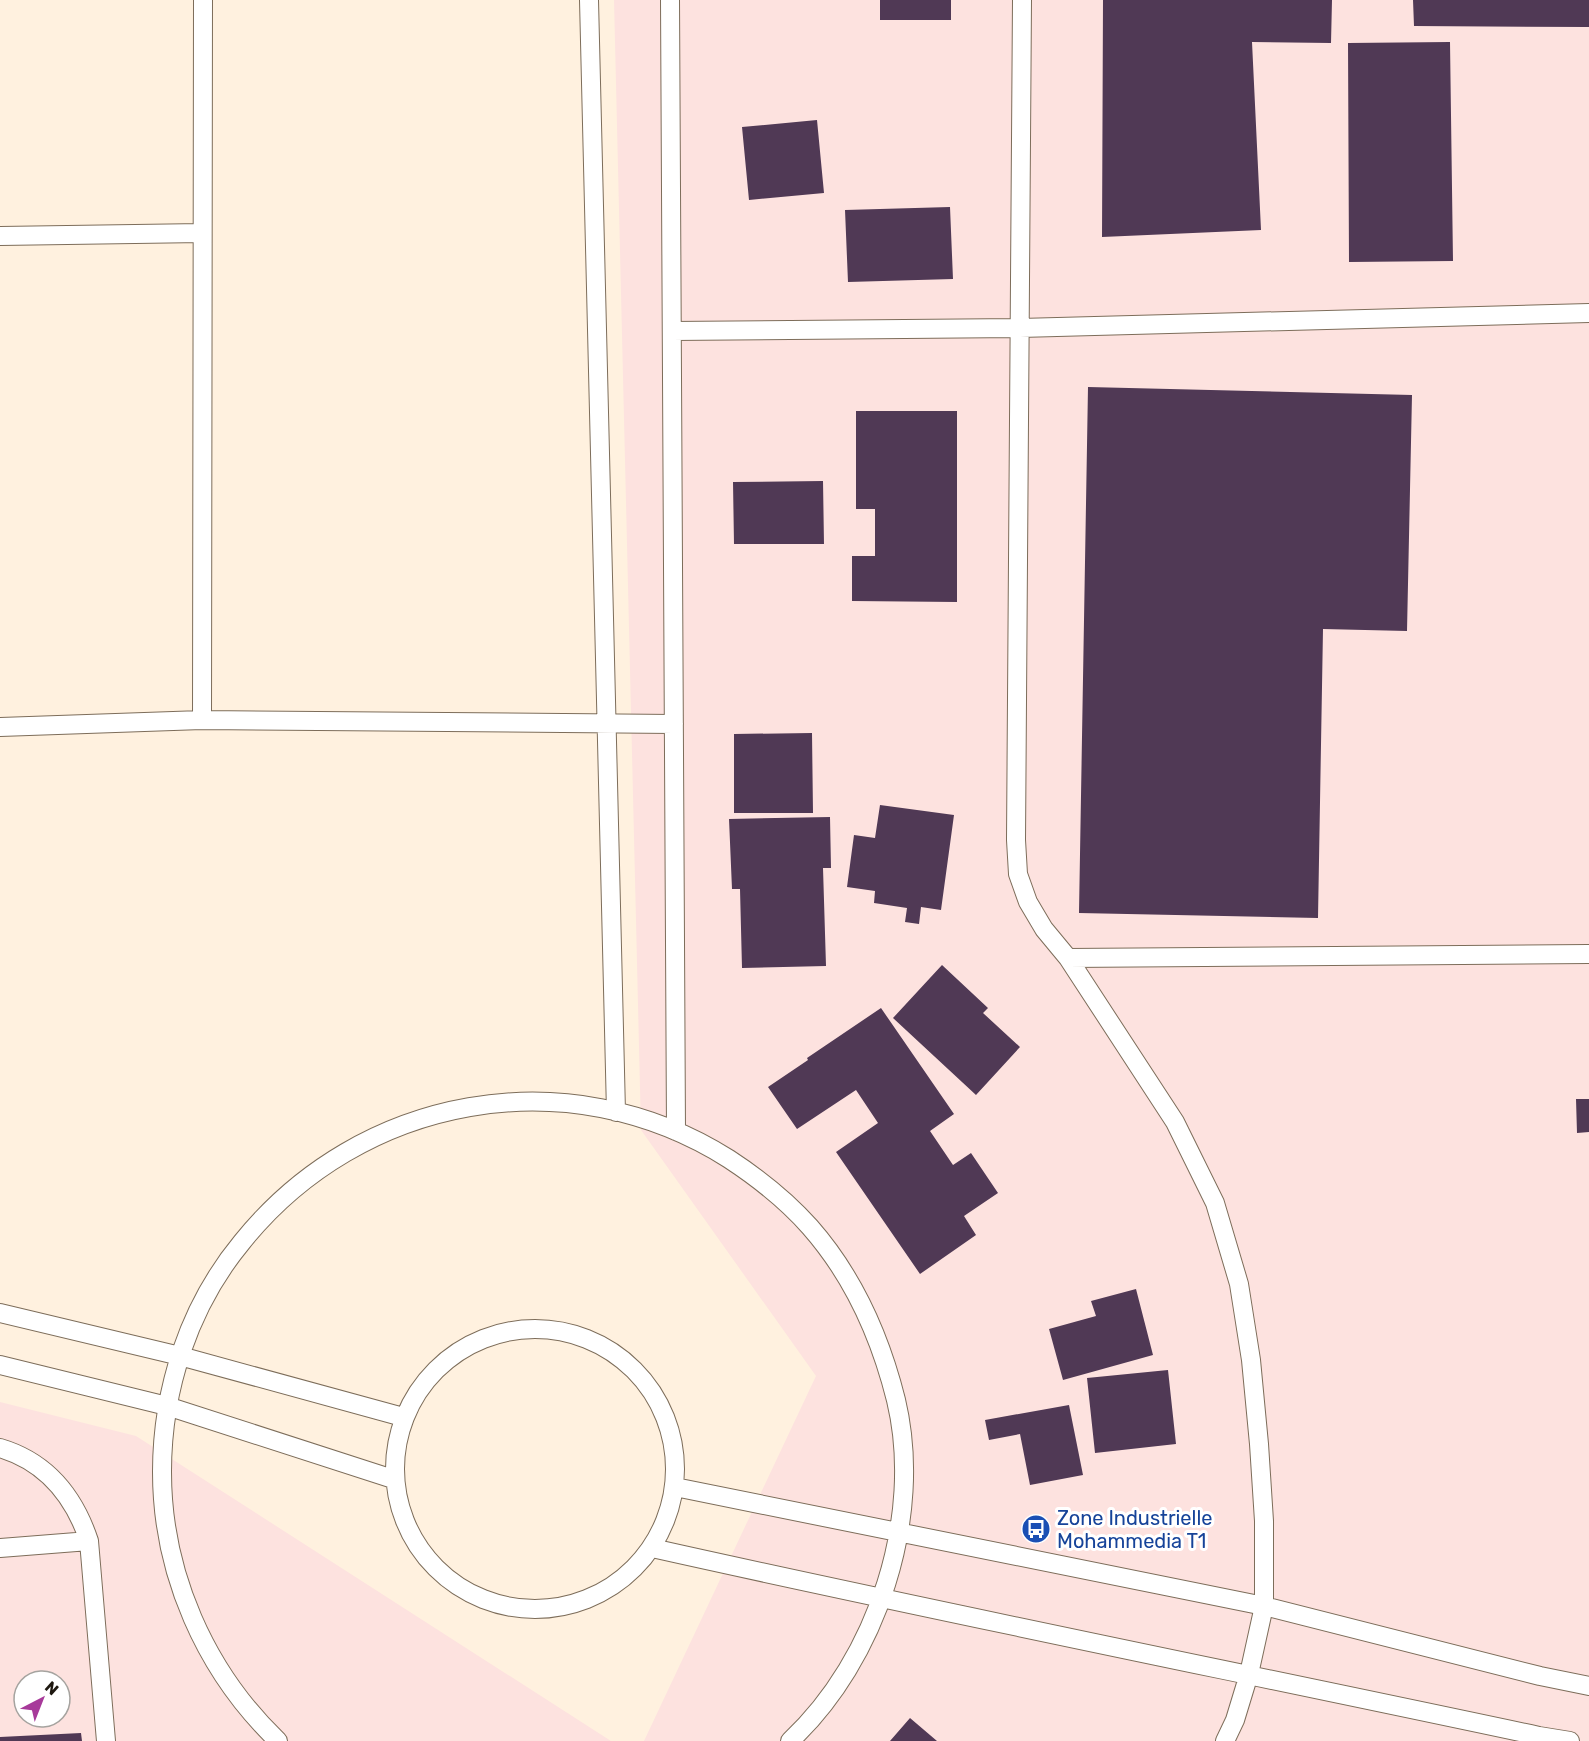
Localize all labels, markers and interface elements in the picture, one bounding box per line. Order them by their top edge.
place label: Zone Industrielle Mohammedia T1 [1057,1506,1212,1553]
bus stop icon: Zone Industrielle Mohammedia T1 [1020,1513,1052,1545]
north arrow [12,1669,72,1729]
text: N [41,1677,62,1699]

